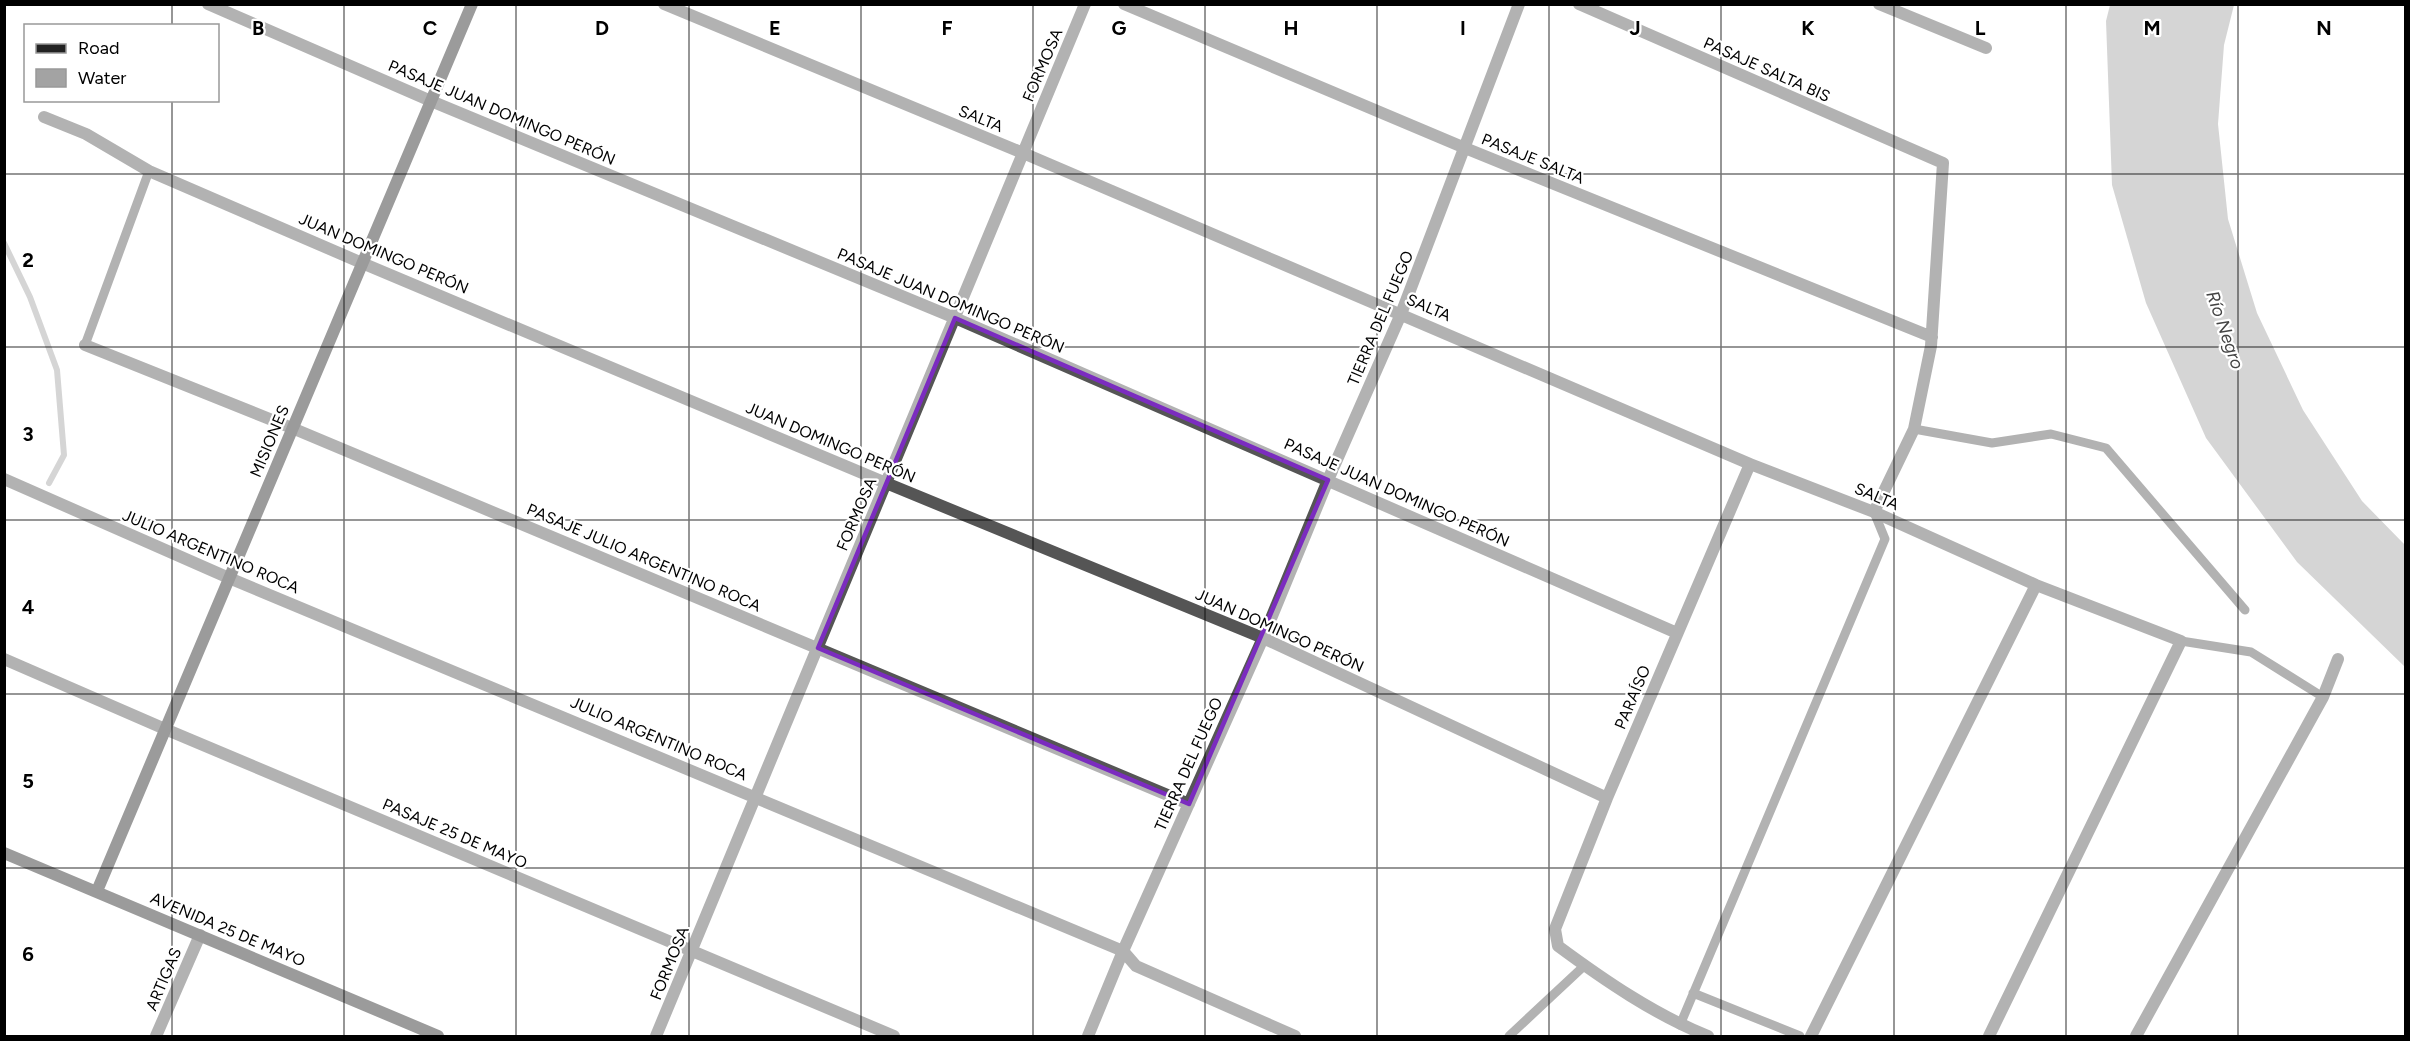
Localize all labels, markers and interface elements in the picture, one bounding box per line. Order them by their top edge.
text: B [252,16,264,40]
text: C [423,16,437,40]
text: D [595,16,609,40]
text: E [769,16,781,40]
text: F [941,16,953,40]
text: G [1112,16,1127,40]
text: H [1284,16,1299,40]
text: I [1460,16,1466,40]
text: J [1629,16,1641,40]
text: K [1801,16,1815,40]
text: L [1975,16,1986,40]
text: M [2143,16,2161,40]
text: N [2316,16,2332,40]
legend [24,24,219,102]
street label: FORMOSA [1019,26,1066,105]
street label: PASAJE SALTA BIS [1701,33,1833,106]
text: Road [78,37,119,59]
street label: PASAJE JUAN DOMINGO PERÓN [385,56,618,169]
text: Water [78,67,126,89]
street label: SALTA [956,101,1006,136]
street label: PASAJE SALTA [1479,129,1587,188]
street label: JUAN DOMINGO PERÓN [296,209,472,298]
street label: PASAJE JUAN DOMINGO PERÓN [834,244,1067,357]
text: 2 [22,248,34,272]
street label: TIERRA DEL FUEGO [1344,248,1417,388]
water label: Río Negro [2201,288,2249,372]
street label: SALTA [1404,290,1454,325]
street label: JUAN DOMINGO PERÓN [743,398,919,487]
street label: MISIONES [246,402,293,480]
text: 3 [22,422,34,446]
street label: PASAJE JUAN DOMINGO PERÓN [1281,434,1513,551]
street label: FORMOSA [833,475,880,554]
street label: SALTA [1852,479,1902,514]
street label: PASAJE JULIO ARGENTINO ROCA [524,499,764,616]
street label: JULIO ARGENTINO ROCA [120,506,302,597]
street label: JUAN DOMINGO PERÓN [1193,585,1367,676]
text: 4 [22,595,35,619]
street label: PARAÍSO [1611,662,1654,732]
street label: JULIO ARGENTINO ROCA [568,693,750,784]
street label: TIERRA DEL FUEGO [1150,694,1226,834]
text: 5 [22,769,34,793]
street label: PASAJE 25 DE MAYO [380,794,530,873]
street label: AVENIDA 25 DE MAYO [148,888,308,971]
street label: FORMOSA [646,923,693,1003]
text: 6 [22,942,34,966]
street label: ARTIGAS [142,945,185,1014]

